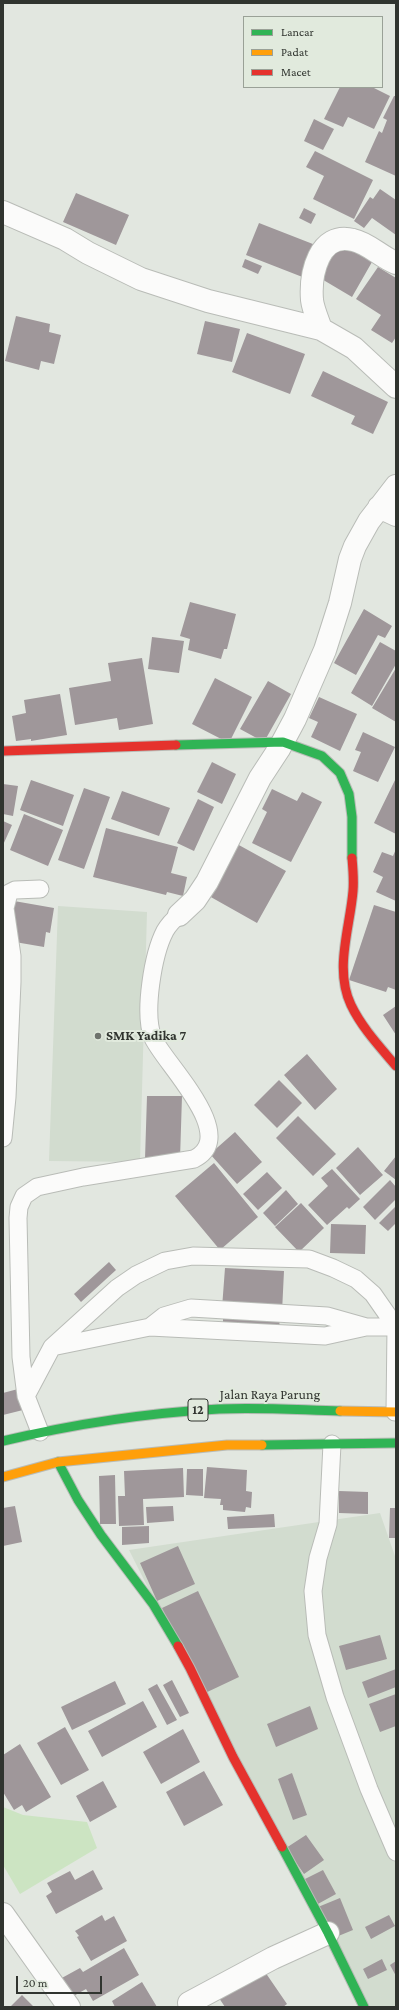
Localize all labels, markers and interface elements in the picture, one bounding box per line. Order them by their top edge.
legend [243,16,383,88]
text: Lancar [281,25,314,39]
text: Padat [281,45,308,59]
text: Macet [281,65,311,79]
place label: SMK Yadika 7 [106,1028,186,1044]
marker: SMK Yadika 7 [93,1031,103,1041]
street label: Jalan Raya Parung [220,1387,320,1403]
road number: 12 [188,1399,208,1421]
scale bar [18,1968,104,1994]
text: 20 m [23,1976,47,1990]

